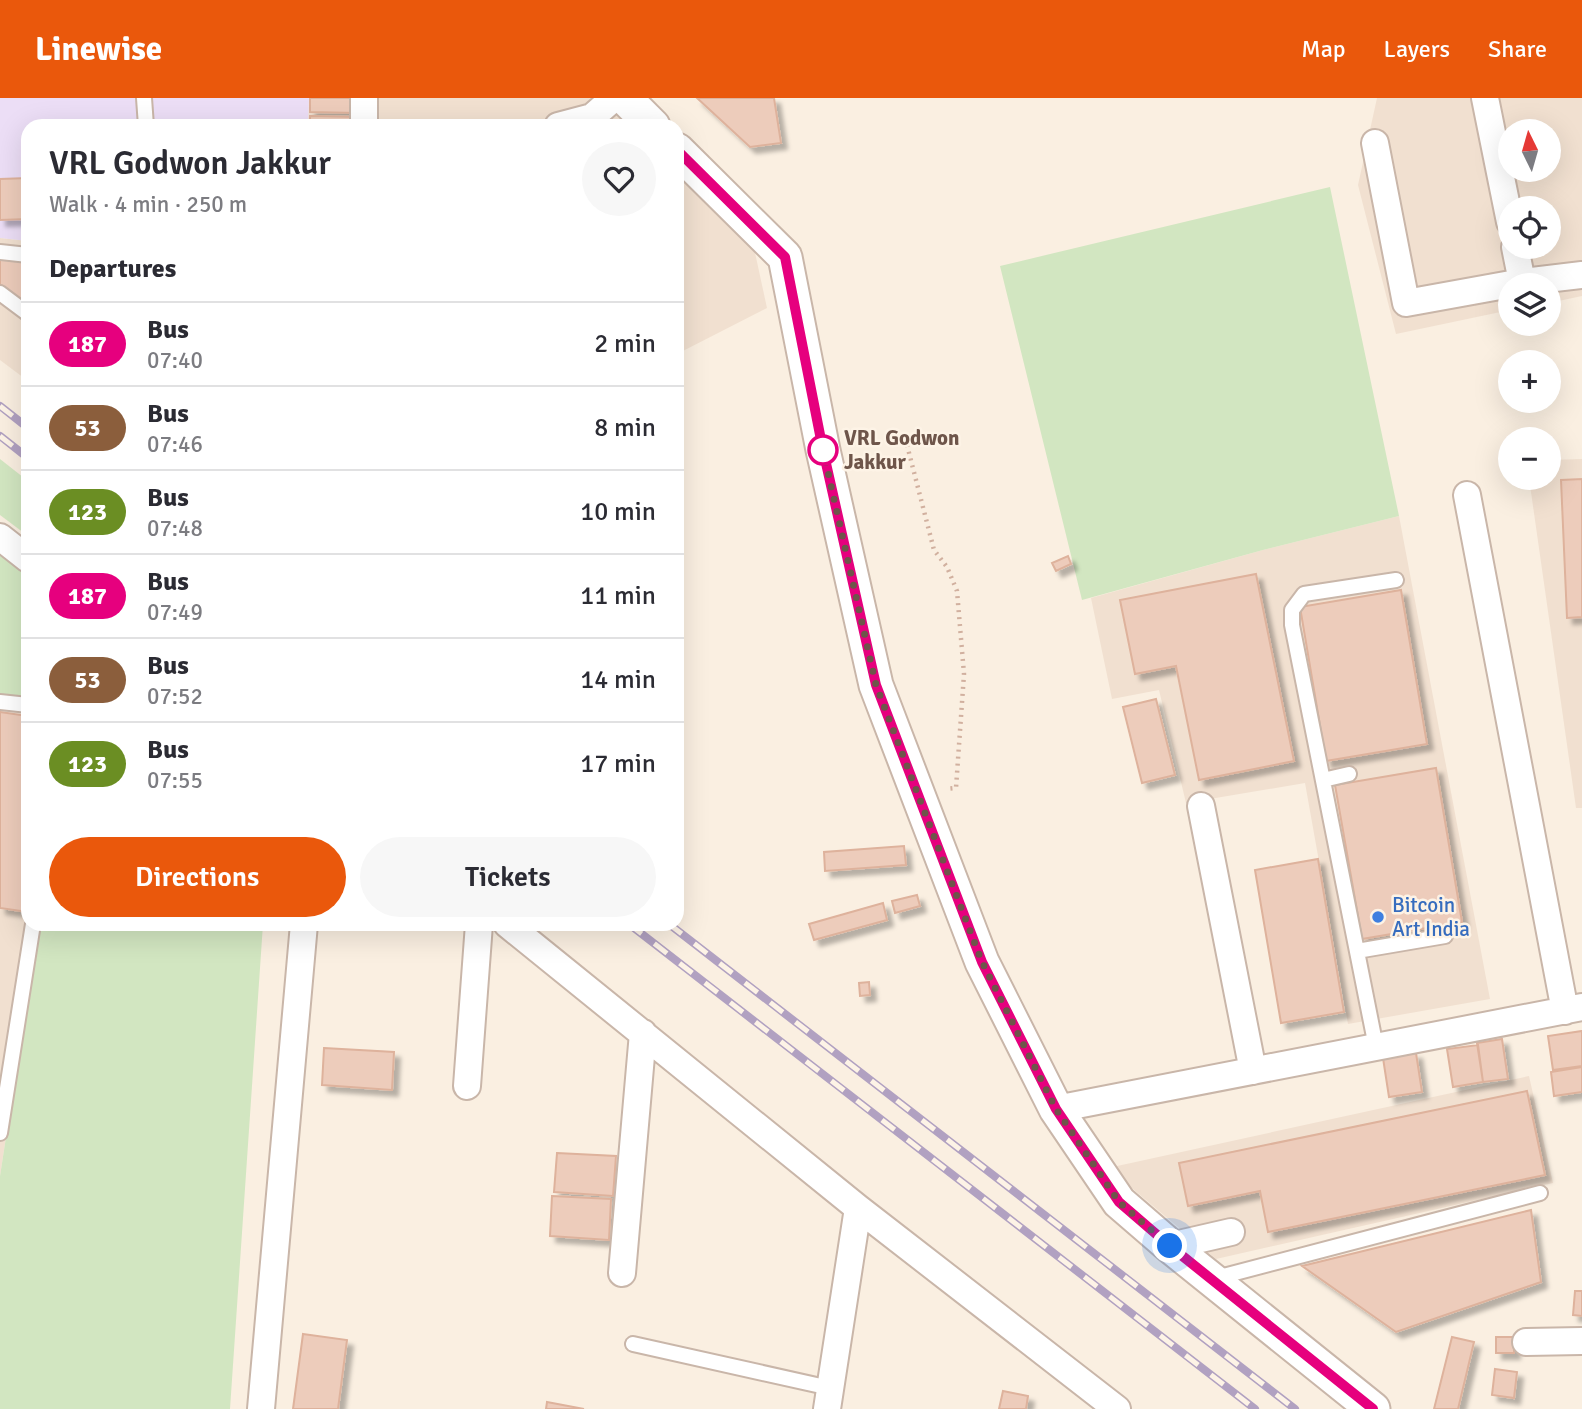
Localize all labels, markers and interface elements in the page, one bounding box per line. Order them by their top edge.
text: Linewise [35,29,162,70]
text: Map [1301,34,1346,64]
text: Layers [1384,34,1450,64]
text: Share [1488,34,1547,64]
north arrow [1498,119,1561,182]
map controls [1498,119,1561,490]
button: heart [582,142,656,216]
text: VRL Godwon Jakkur [49,143,331,184]
text: Walk · 4 min · 250 m [49,190,247,219]
button: locate [1498,196,1561,259]
text: Departures [49,253,176,285]
button: layers [1498,273,1561,336]
text: Bus [147,314,189,346]
text: 2 min [594,328,656,360]
text: 187 [68,329,107,359]
text: 07:40 [147,346,203,375]
button: + [1498,350,1561,413]
text: Bus [147,398,189,430]
text: 8 min [594,412,656,444]
text: 53 [75,413,100,443]
place label: VRL Godwon Jakkur [844,425,959,475]
button: − [1498,427,1561,490]
text: 07:46 [147,430,203,459]
marker: VRL Godwon Jakkur [808,435,838,465]
text: Bus [147,482,189,514]
text: 10 min [580,496,656,528]
text: 123 [68,497,107,527]
text: 07:48 [147,514,203,543]
text: Bus [147,566,189,598]
text: 11 min [580,580,656,612]
text: 187 [68,581,107,611]
text: 07:49 [147,598,203,627]
text: Bus [147,650,189,682]
text: 14 min [580,664,656,696]
text: 53 [75,665,100,695]
text: 07:52 [147,682,203,711]
text: Bus [147,734,189,766]
text: 17 min [580,748,656,780]
text: 123 [68,749,107,779]
text: 07:55 [147,766,203,795]
button: Directions [49,837,346,917]
button: Tickets [360,837,656,917]
place label: Bitcoin Art India [1392,892,1470,942]
marker: Bitcoin Art India [1370,909,1386,925]
your location [1152,1228,1187,1263]

